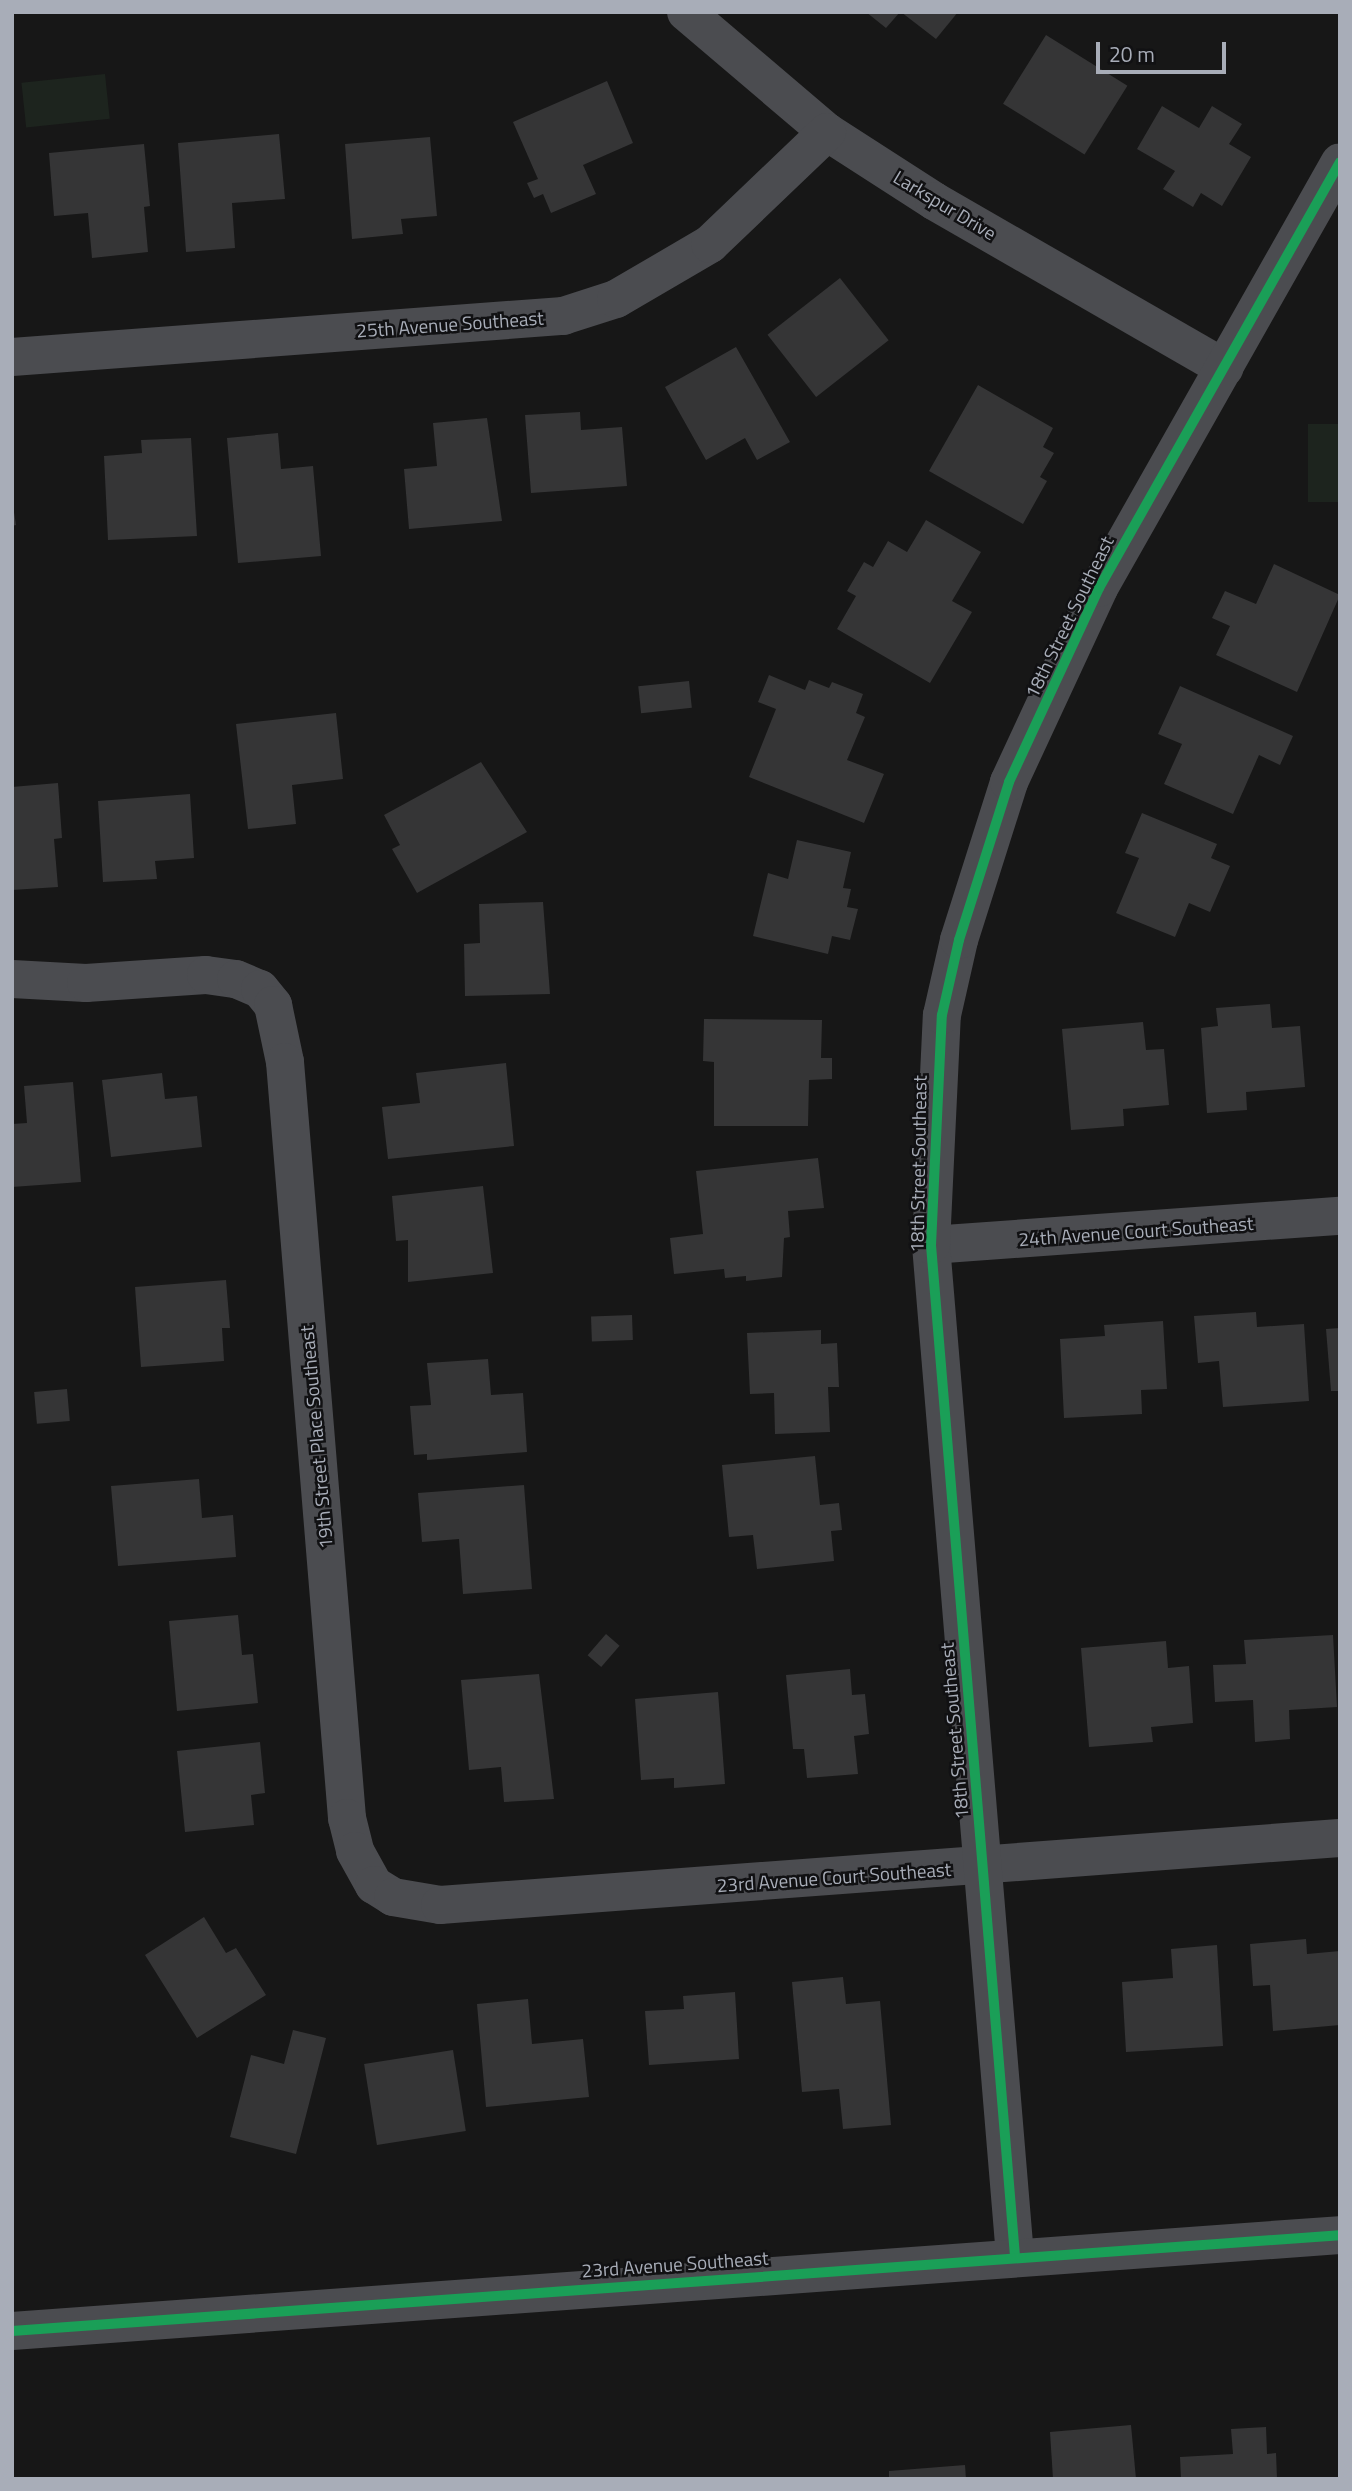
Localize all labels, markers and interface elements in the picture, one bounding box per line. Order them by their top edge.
scale bar [1100,28,1230,72]
text: 20 m [1109,38,1155,70]
street label: Larkspur Drive [890,165,1000,245]
street label: 25th Avenue Southeast [356,306,544,342]
street label: 18th Street Southeast [1020,532,1118,702]
street label: 18th Street Southeast [905,1075,931,1253]
street label: 24th Avenue Court Southeast [1018,1211,1254,1251]
street label: 19th Street Place Southeast [295,1324,337,1550]
street label: 18th Street Southeast [935,1642,973,1820]
street label: 23rd Avenue Court Southeast [716,1857,952,1897]
street label: 23rd Avenue Southeast [581,2246,769,2282]

